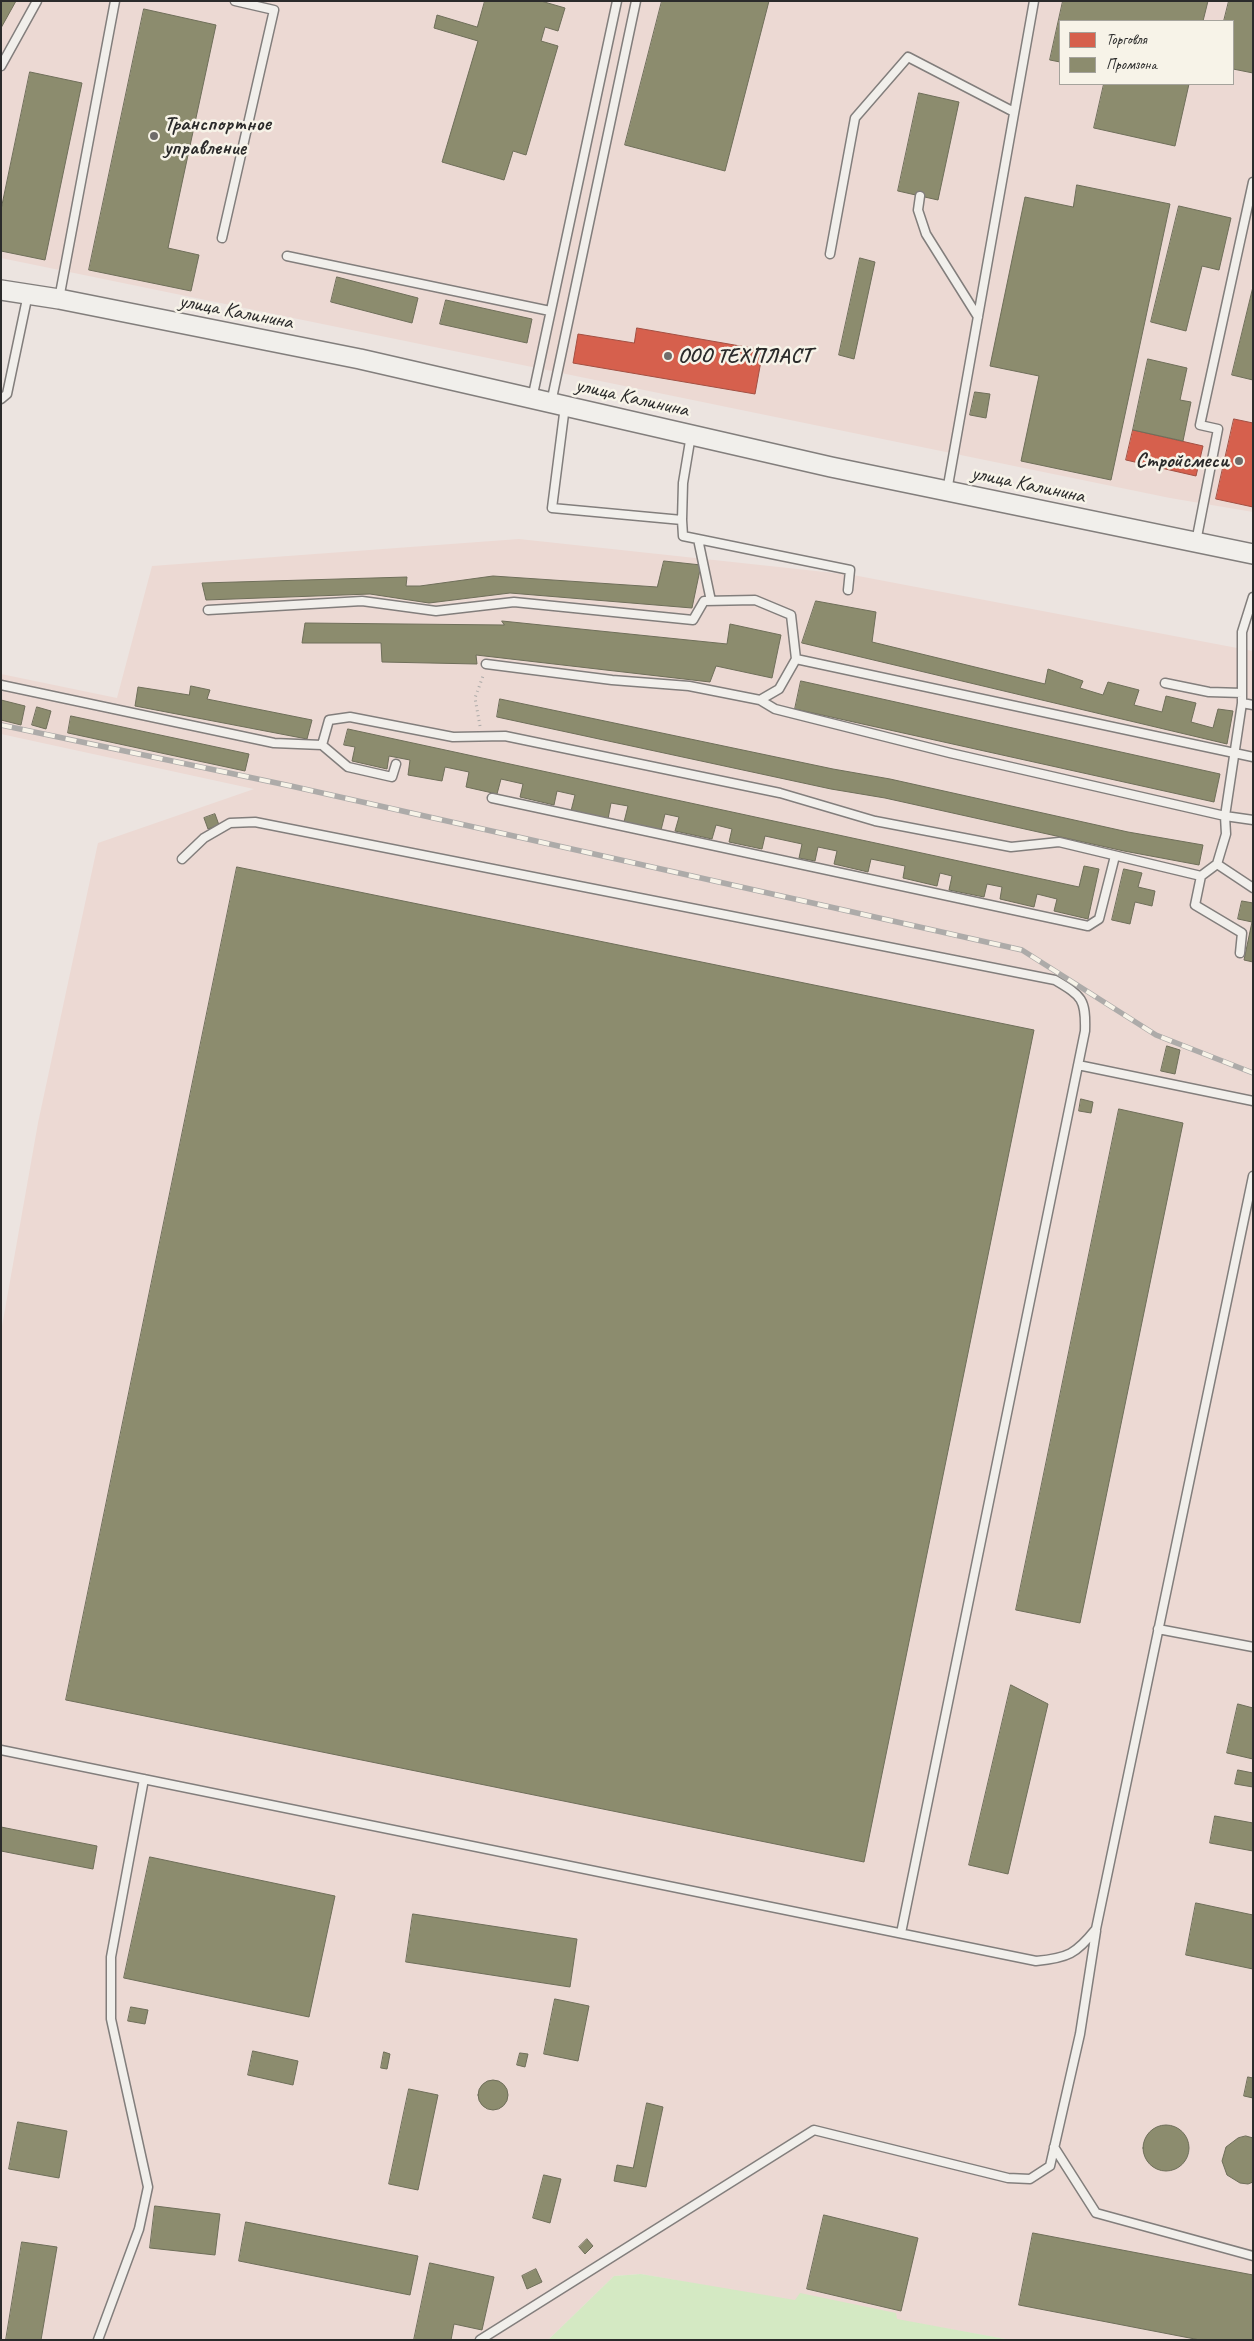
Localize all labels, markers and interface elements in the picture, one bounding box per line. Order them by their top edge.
legend [1059,20,1234,85]
text: Торговля [1106,30,1147,49]
text: Промзона [1106,55,1157,74]
place label: Транспортное управление [164,111,271,161]
marker: Транспортное управление [148,130,160,142]
street label: улица Калинина [177,289,295,335]
place label: ООО ТЕХПЛАСТ [678,343,812,369]
marker: ООО ТЕХПЛАСТ [662,350,674,362]
street label: улица Калинина [573,373,691,423]
place label: Стройсмеси [1136,448,1229,474]
marker: Стройсмеси [1233,455,1245,467]
street label: улица Калинина [969,461,1087,509]

